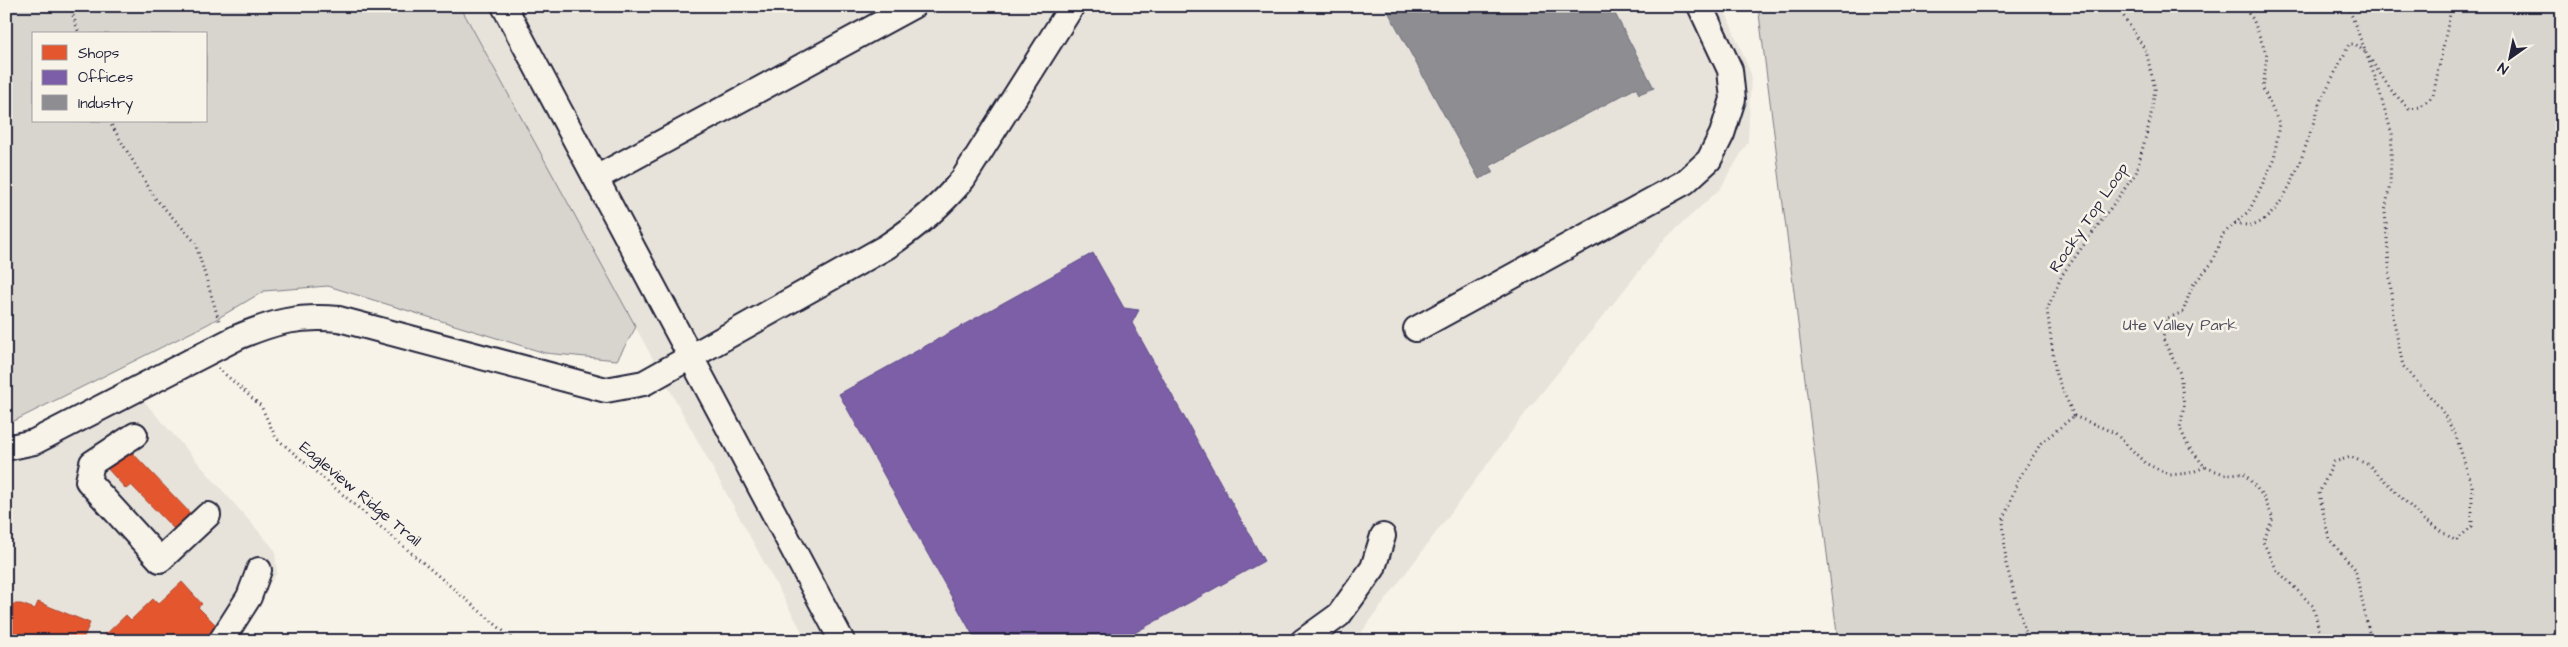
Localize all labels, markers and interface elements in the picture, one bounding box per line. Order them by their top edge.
legend [32,32,208,122]
north arrow [2486,32,2536,82]
text: Shops [78,43,120,64]
text: N [2494,57,2513,79]
text: Offices [78,67,134,88]
text: Industry [78,93,133,115]
street label: Rocky Top Loop [2044,158,2135,277]
park label: Ute Valley Park [2123,314,2237,337]
street label: Eagleview Ridge Trail [294,436,426,552]

